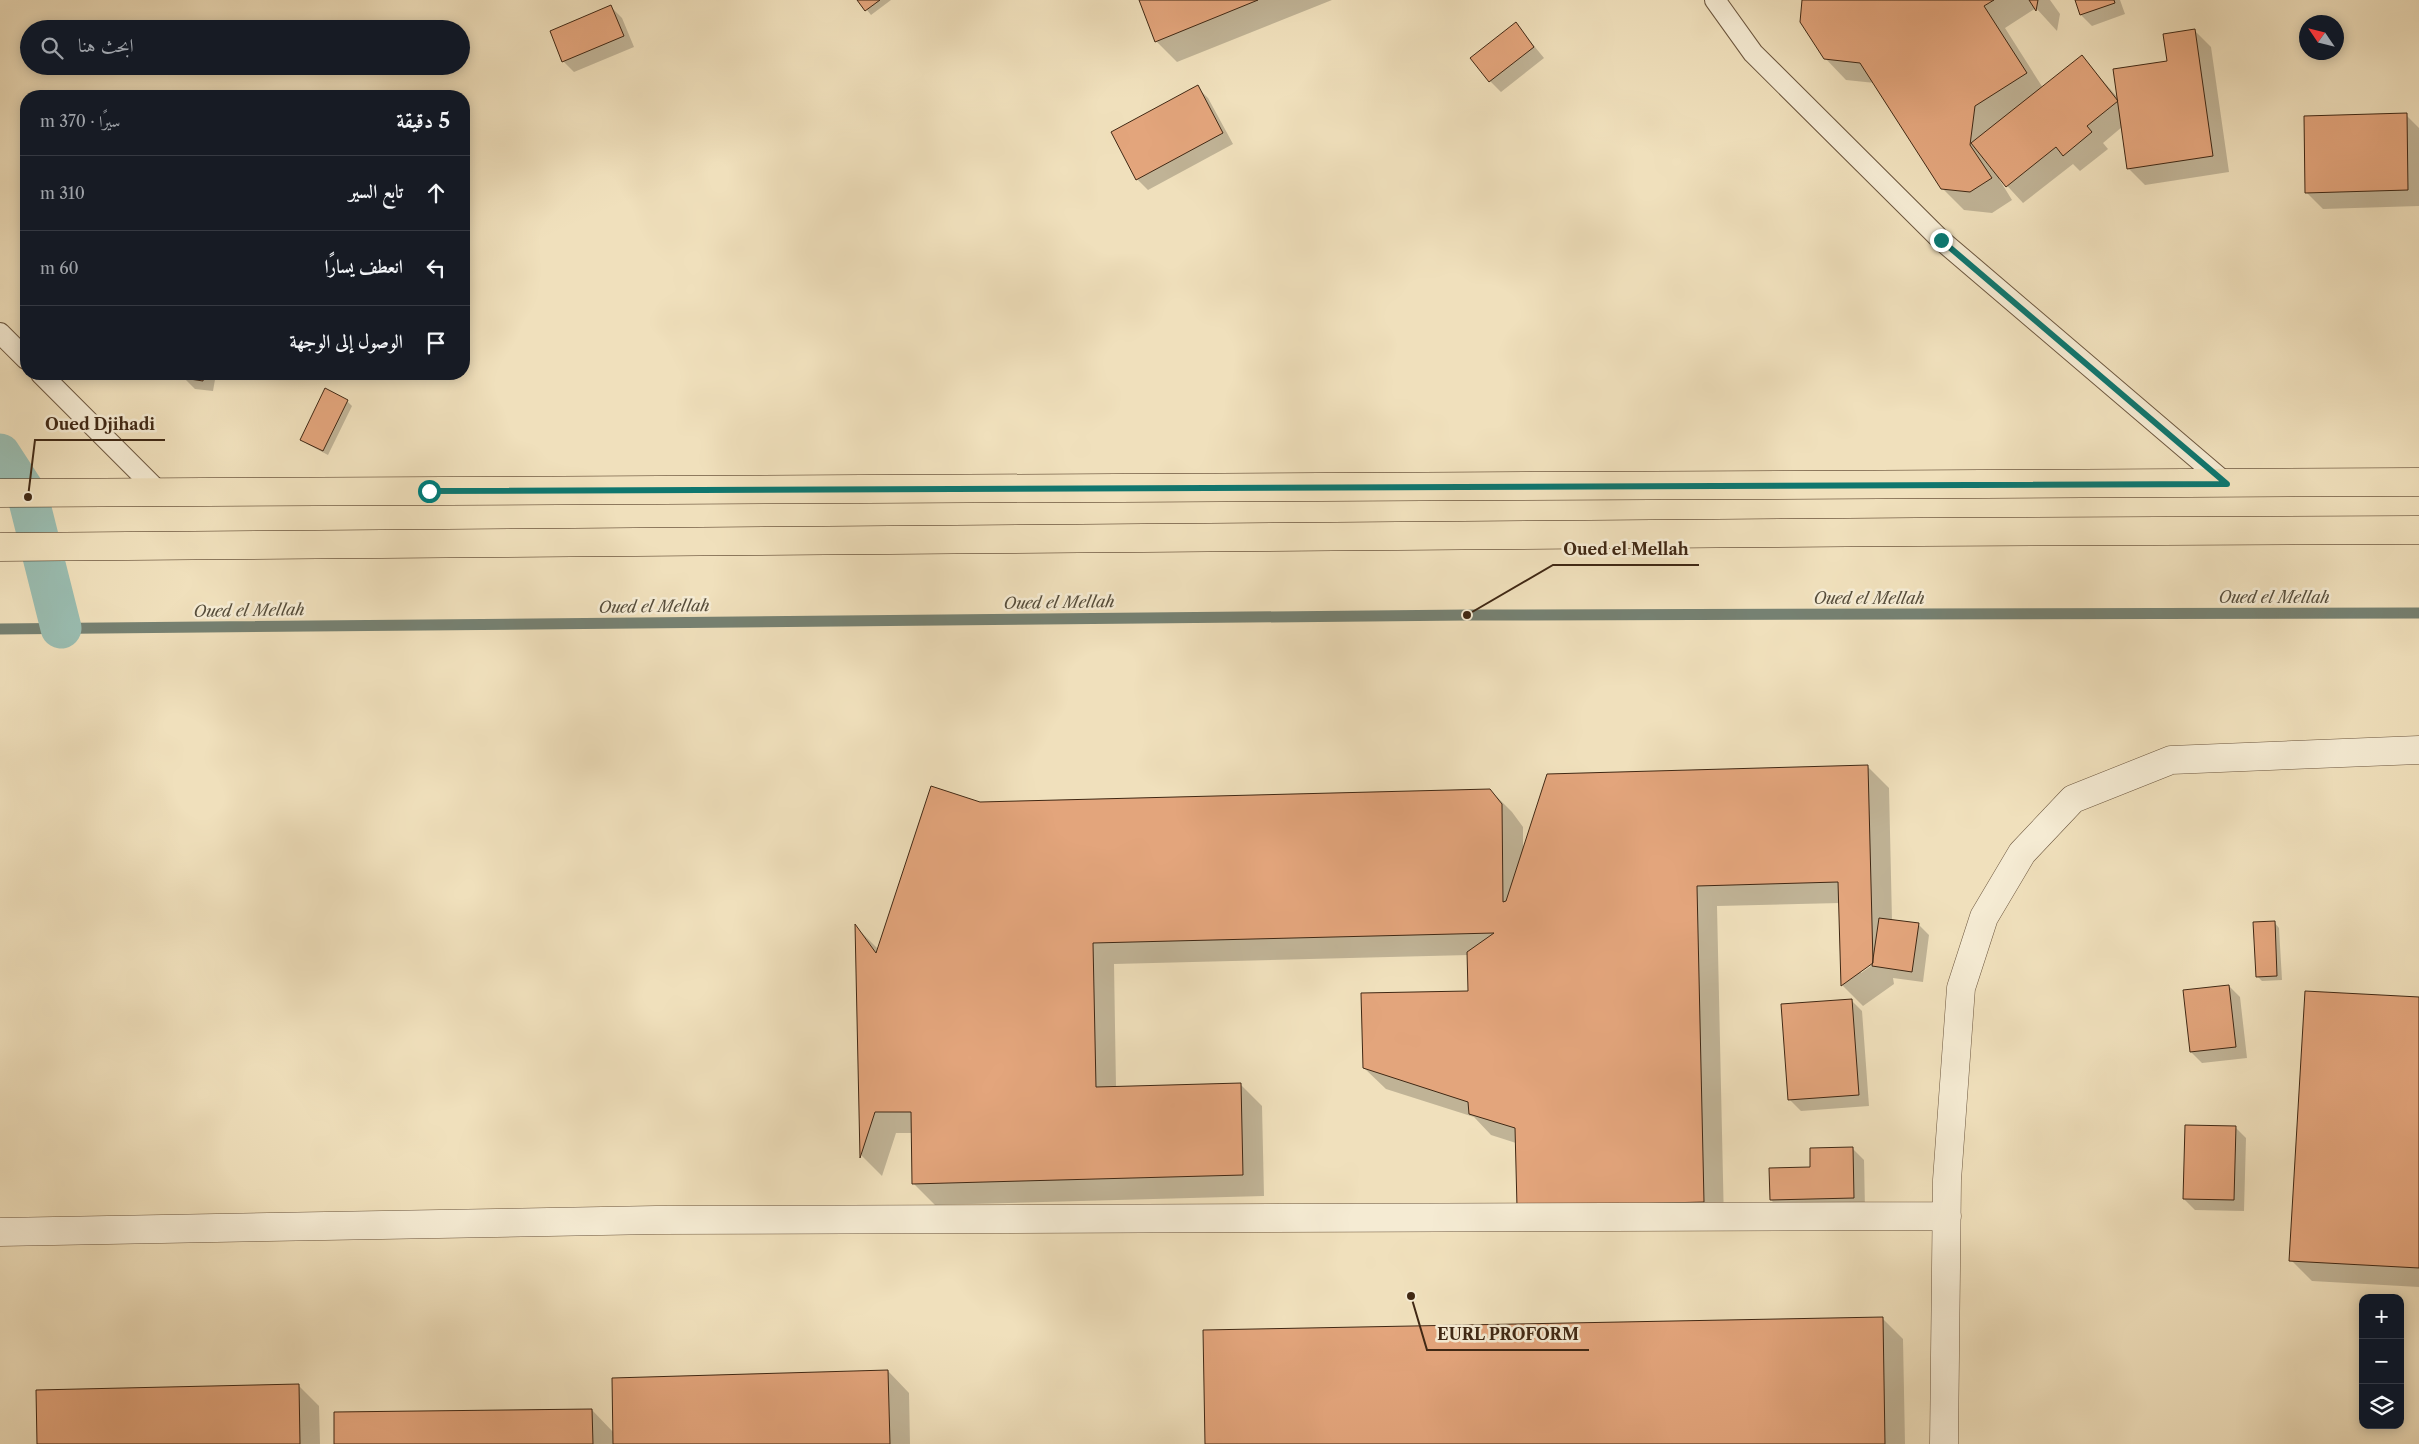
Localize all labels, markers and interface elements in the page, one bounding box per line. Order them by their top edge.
north arrow [2299,15,2344,60]
search box [20,20,470,75]
icon: search [38,34,66,62]
text: ابحث هنا [78,34,134,57]
text: 5 دقيقة [396,108,450,133]
text: سيرًا · 370 m [40,111,120,131]
icon: ahead [422,179,450,207]
text: تابع السير [349,180,403,203]
text: 310 m [40,183,85,203]
route end [1930,229,1953,252]
icon: left [422,254,450,282]
text: انعطف يسارًا [324,255,403,278]
text: 60 m [40,258,79,278]
icon: arrive [422,329,450,357]
text: الوصول إلى الوجهة [289,330,403,353]
callout: Oued Djihadi [35,409,165,440]
text: Oued Djihadi [45,414,155,434]
route start [418,480,441,503]
callout: Oued el Mellah [1553,534,1699,565]
text: Oued el Mellah [1563,539,1689,559]
water label: Oued el Mellah [2218,587,2330,607]
water label: Oued el Mellah [1813,588,1925,608]
water label: Oued el Mellah [1003,591,1115,613]
water label: Oued el Mellah [598,595,710,617]
water label: Oued el Mellah [193,599,305,621]
map controls [2359,1294,2404,1429]
button: + [2359,1294,2404,1339]
callout: EURL PROFORM [1427,1319,1589,1350]
text: EURL PROFORM [1437,1324,1579,1344]
button: − [2359,1339,2404,1384]
button: layers [2359,1384,2404,1429]

